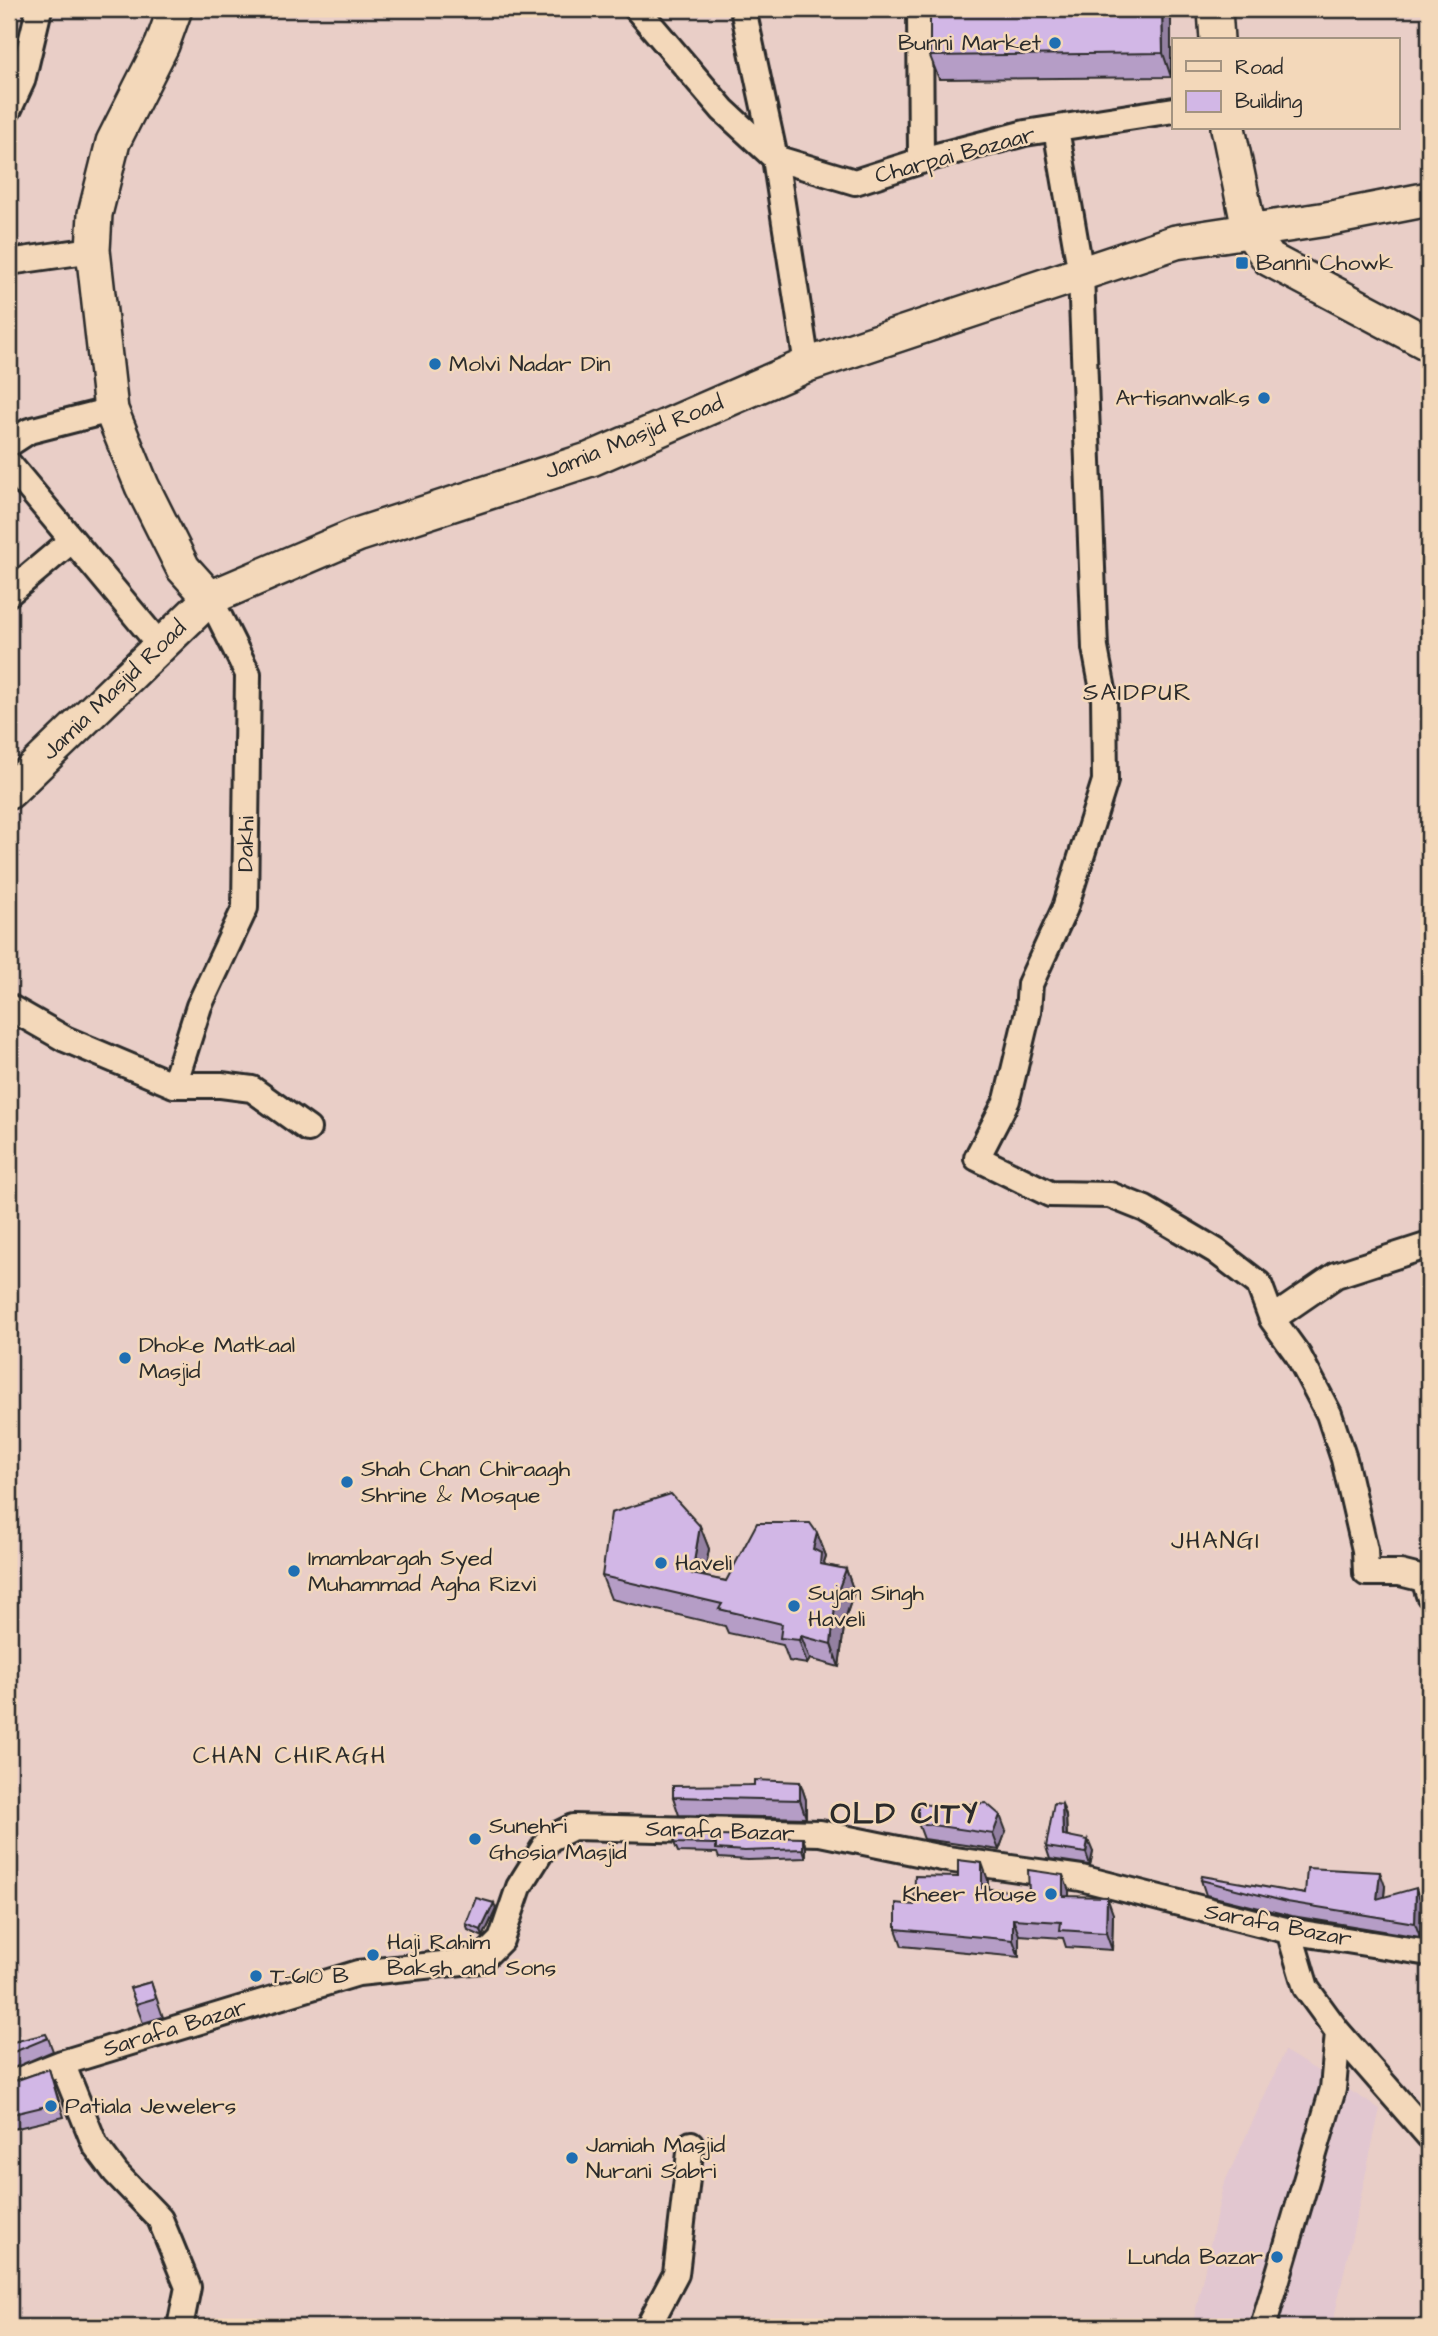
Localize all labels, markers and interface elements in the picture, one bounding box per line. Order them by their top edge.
place label: Bunni Market [898,27,1042,59]
marker: Bunni Market [1047,35,1063,51]
legend [1172,38,1400,130]
text: Road [1235,53,1283,82]
text: Building [1235,87,1303,118]
street label: Charpai Bazaar [871,118,1039,192]
place label: Banni Chowk [1256,247,1393,279]
marker: Banni Chowk [1234,255,1250,271]
place label: Molvi Nadar Din [449,348,611,380]
marker: Molvi Nadar Din [427,356,443,372]
place label: Artisanwalks [1115,382,1250,414]
street label: Jamia Masjid Road [540,387,728,487]
marker: Artisanwalks [1256,390,1272,406]
street label: Jamia Masjid Road [35,612,194,767]
district label: SAIDPUR [1083,676,1193,710]
street label: Dakhi [230,815,262,872]
place label: Dhoke Matkaal Masjid [139,1329,295,1387]
marker: Dhoke Matkaal Masjid [117,1350,133,1366]
place label: Shah Chan Chiraagh Shrine & Mosque [361,1453,571,1511]
marker: Shah Chan Chiraagh Shrine & Mosque [339,1474,355,1490]
district label: JHANGI [1171,1524,1261,1558]
place label: Imambargah Syed Muhammad Agha Rizvi [308,1542,536,1601]
place label: Haveli [675,1547,733,1579]
marker: Haveli [653,1555,669,1571]
marker: Imambargah Syed Muhammad Agha Rizvi [286,1563,302,1579]
place label: Sujan Singh Haveli [808,1577,925,1635]
marker: Sujan Singh Haveli [786,1598,802,1614]
district label: CHAN CHIRAGH [193,1739,387,1773]
district label: OLD CITY [831,1793,979,1835]
place label: Sunehri Ghosia Masjid [489,1810,627,1868]
street label: Sarafa Bazar [645,1812,795,1850]
marker: Sunehri Ghosia Masjid [467,1831,483,1847]
place label: Kheer House [902,1878,1037,1910]
marker: Kheer House [1043,1886,1059,1902]
street label: Sarafa Bazar [1202,1895,1355,1955]
place label: Haji Rahim Baksh and Sons [387,1926,556,1984]
marker: Haji Rahim Baksh and Sons [365,1947,381,1963]
place label: T-610 B [270,1960,349,1992]
marker: T-610 B [248,1968,264,1984]
street label: Sarafa Bazar [99,1991,251,2065]
place label: Patiala Jewelers [65,2090,236,2122]
marker: Patiala Jewelers [43,2098,59,2114]
place label: Jamiah Masjid Nurani Sabri [586,2129,725,2187]
marker: Jamiah Masjid Nurani Sabri [564,2150,580,2166]
place label: Lunda Bazar [1127,2241,1263,2273]
marker: Lunda Bazar [1269,2249,1285,2265]

